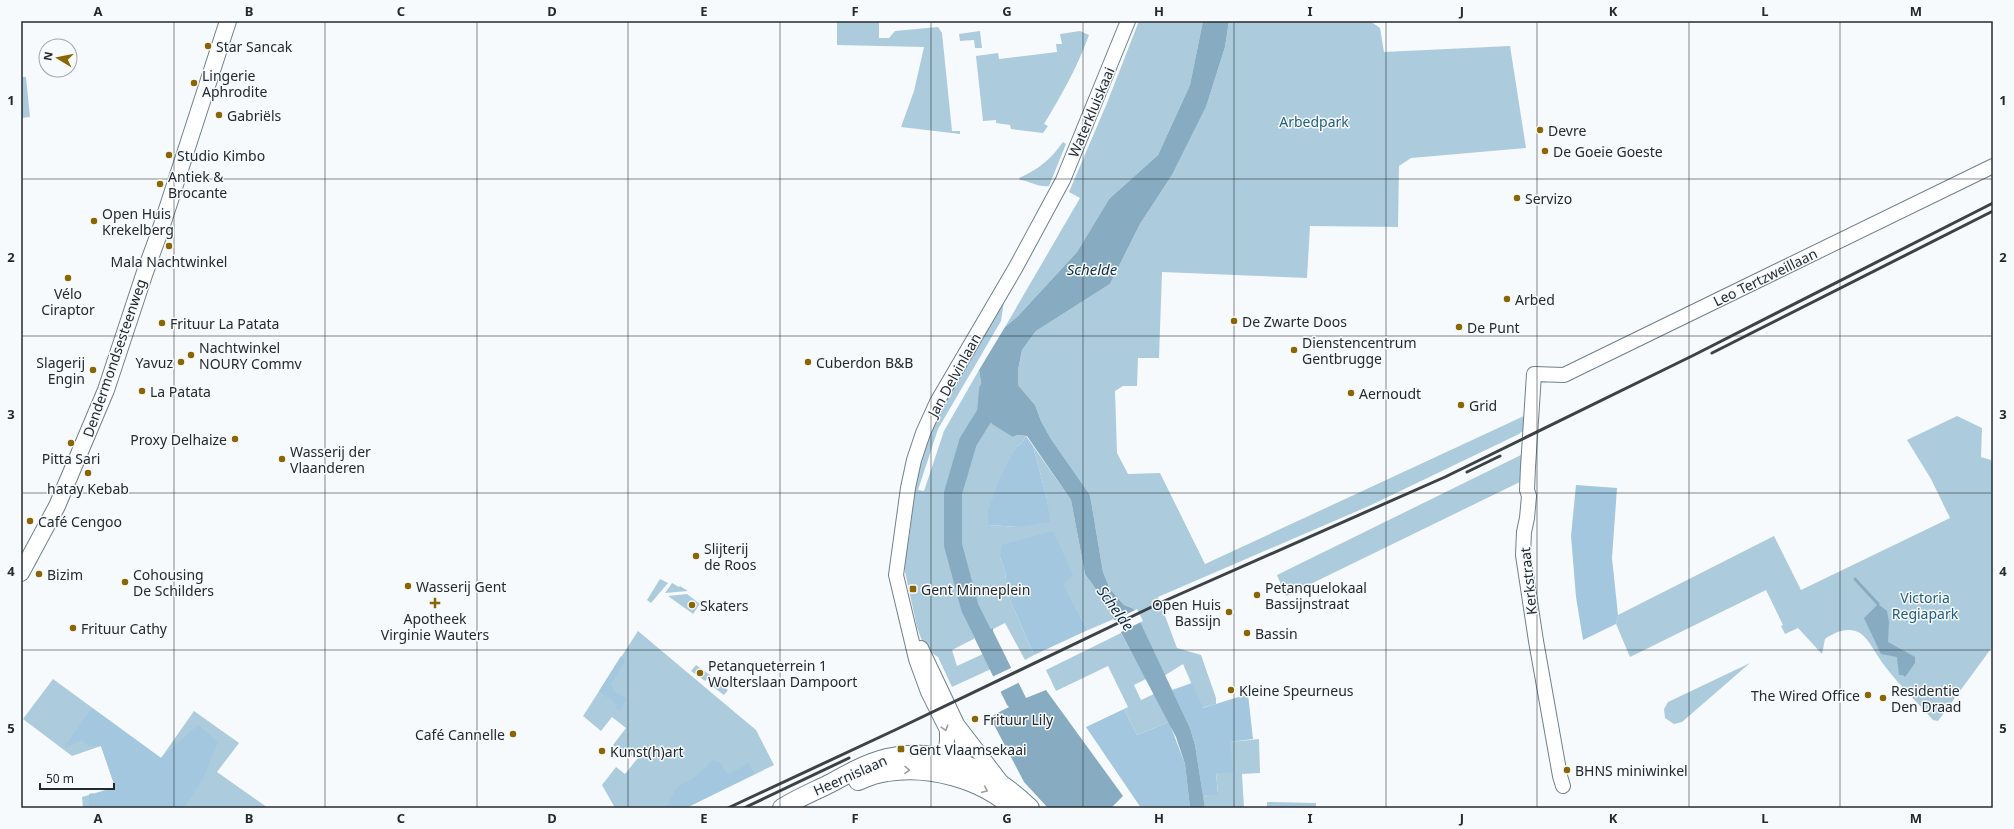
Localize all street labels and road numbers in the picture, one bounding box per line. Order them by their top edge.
street label: Waterkluiskaai [1063,64,1119,160]
street label: Leo Tertzweillaan [1710,244,1820,310]
street label: Dendermondsesteenweg [78,276,150,440]
street label: Jan Delvinlaan [922,330,985,422]
street label: Kerkstraat [1515,546,1541,616]
street label: Heernislaan [810,750,890,800]

